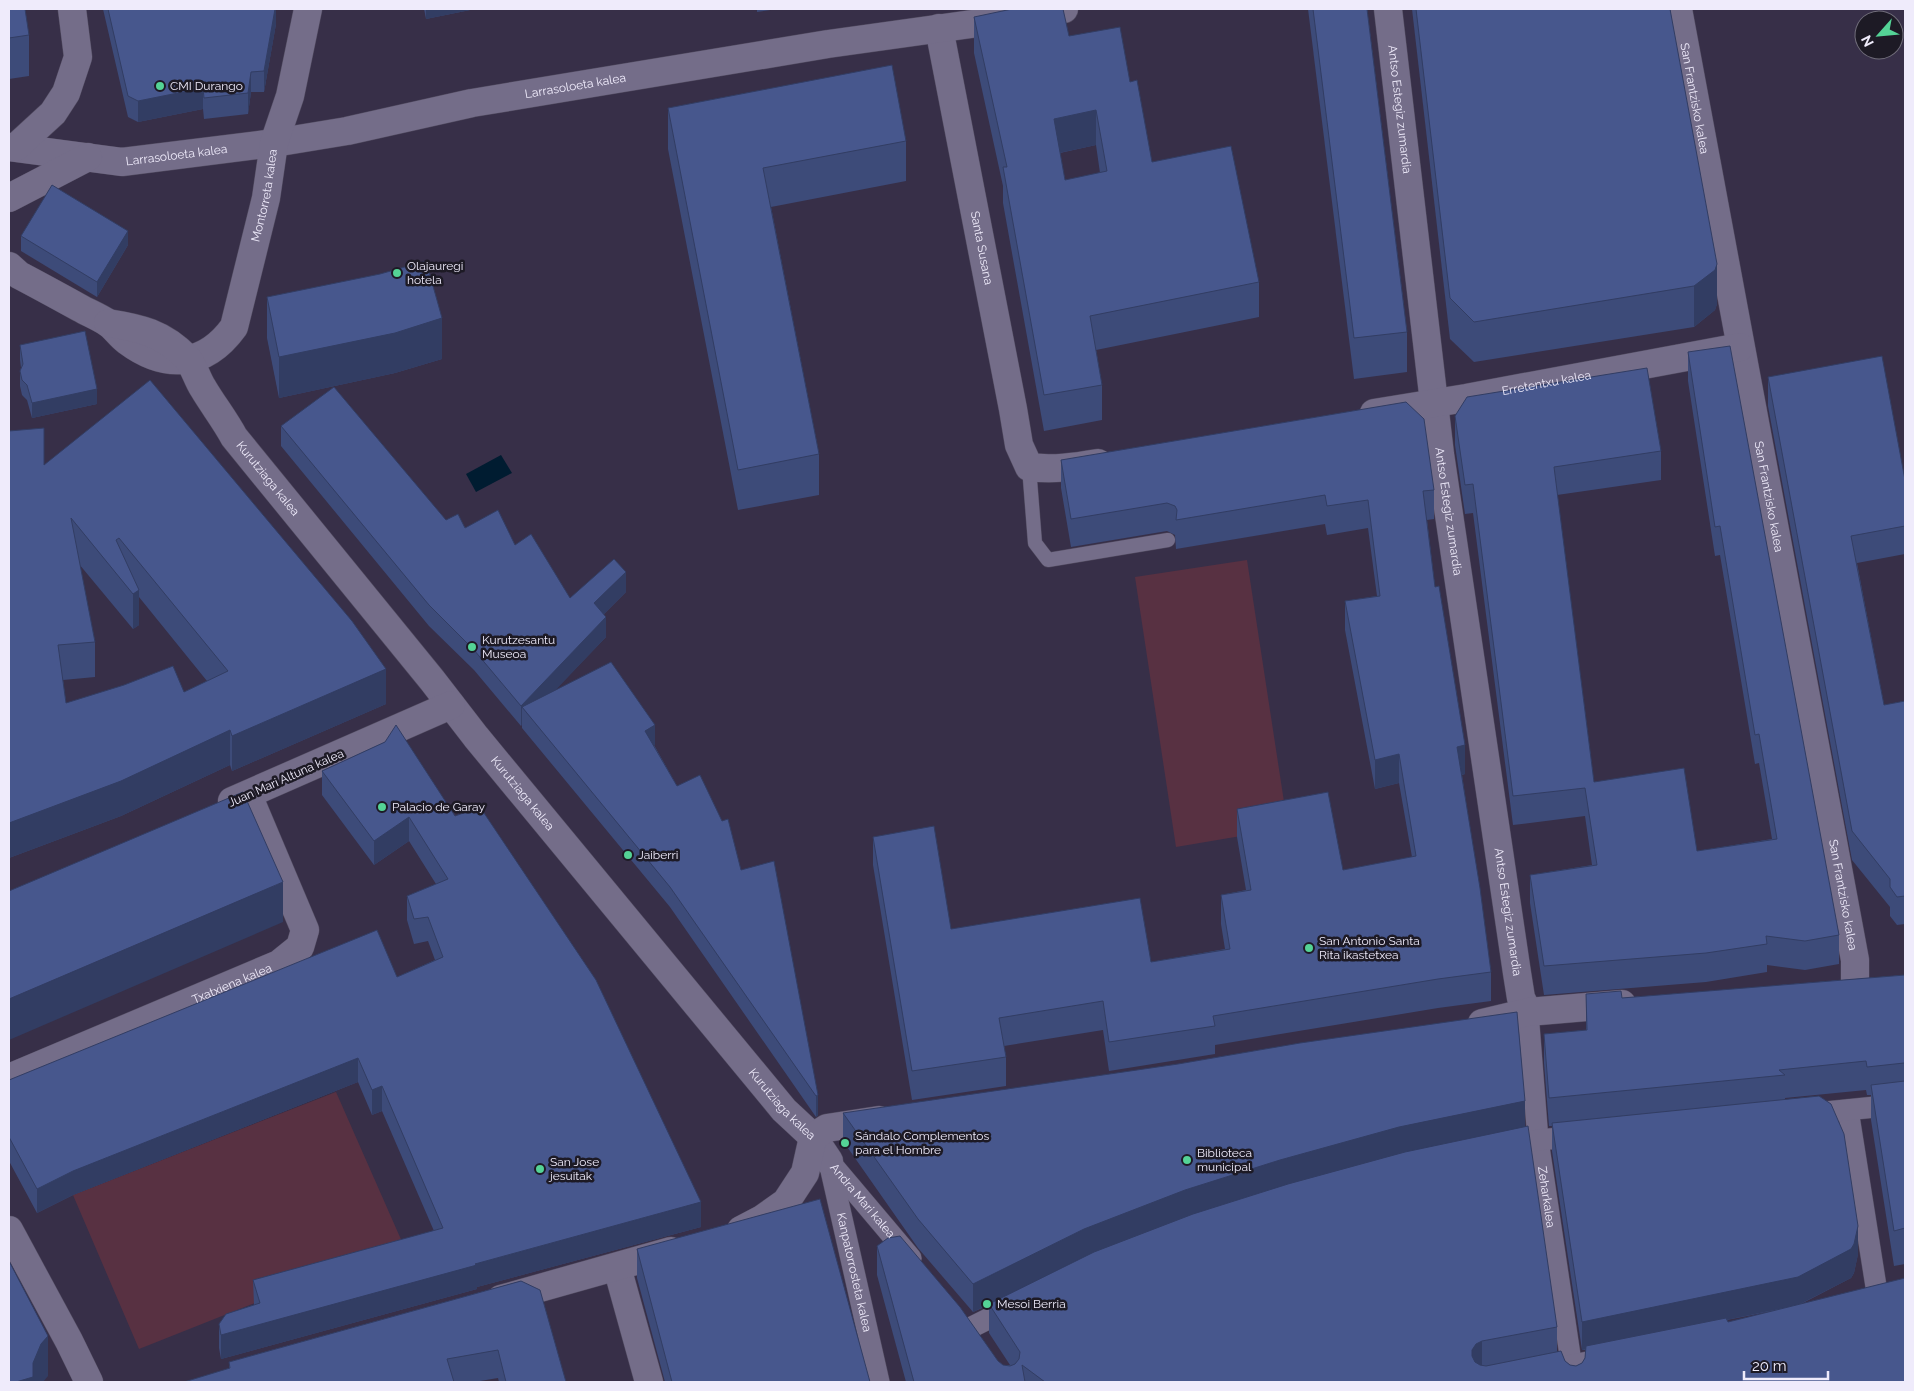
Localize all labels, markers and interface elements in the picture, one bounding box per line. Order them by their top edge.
north arrow [1854,10,1904,60]
text: N [1858,33,1877,49]
street label: San Frantzisko kalea [1677,42,1712,155]
street label: Antso Estegiz zumardia [1385,44,1414,174]
street label: Larrasoloeta kalea [524,71,627,101]
place label: CMI Durango [170,79,243,93]
marker: CMI Durango [154,80,166,92]
street label: Larrasoloeta kalea [125,142,228,168]
street label: Montorreta kalea [248,148,280,243]
street label: Santa Susana [968,210,996,286]
place label: Olajauregi hotela [407,259,463,287]
marker: Olajauregi hotela [391,267,403,279]
street label: Erretentxu kalea [1501,368,1592,398]
street label: Kurutziaga kalea [233,439,302,519]
street label: San Frantzisko kalea [1752,440,1786,553]
street label: Antso Estegiz zumardia [1432,446,1465,576]
place label: Kurutzesantu Museoa [482,633,555,661]
marker: Kurutzesantu Museoa [466,641,478,653]
street label: Juan Mari Altuna kalea [226,746,346,810]
street label: Kurutziaga kalea [488,754,557,833]
place label: Palacio de Garay [392,800,485,814]
marker: Palacio de Garay [376,801,388,813]
street label: San Frantzisko kalea [1826,838,1860,951]
street label: Antso Estegiz zumardia [1492,847,1524,977]
place label: Jaiberri [638,848,678,862]
marker: Jaiberri [622,849,634,861]
place label: San Antonio Santa Rita ikastetxea [1319,934,1420,962]
marker: San Antonio Santa Rita ikastetxea [1303,942,1315,954]
street label: Txatxiena kalea [190,961,274,1007]
street label: Kurutziaga kalea [746,1066,818,1143]
place label: Sándalo Complementos para el Hombre [855,1129,989,1157]
marker: Sándalo Complementos para el Hombre [839,1137,851,1149]
place label: Biblioteca municipal [1197,1146,1252,1174]
marker: Biblioteca municipal [1181,1154,1193,1166]
place label: San Jose jesuitak [548,1155,599,1183]
street label: Andra Mari kalea [827,1161,898,1241]
marker: San Jose jesuitak [534,1163,546,1175]
street label: Zeharkalea [1535,1165,1558,1229]
street label: Kanpatorrosteta kalea [834,1211,874,1333]
place label: Mesoi Berria [997,1297,1066,1311]
marker: Mesoi Berria [981,1298,993,1310]
scale bar [1744,1348,1828,1380]
text: 20 m [1752,1357,1787,1375]

